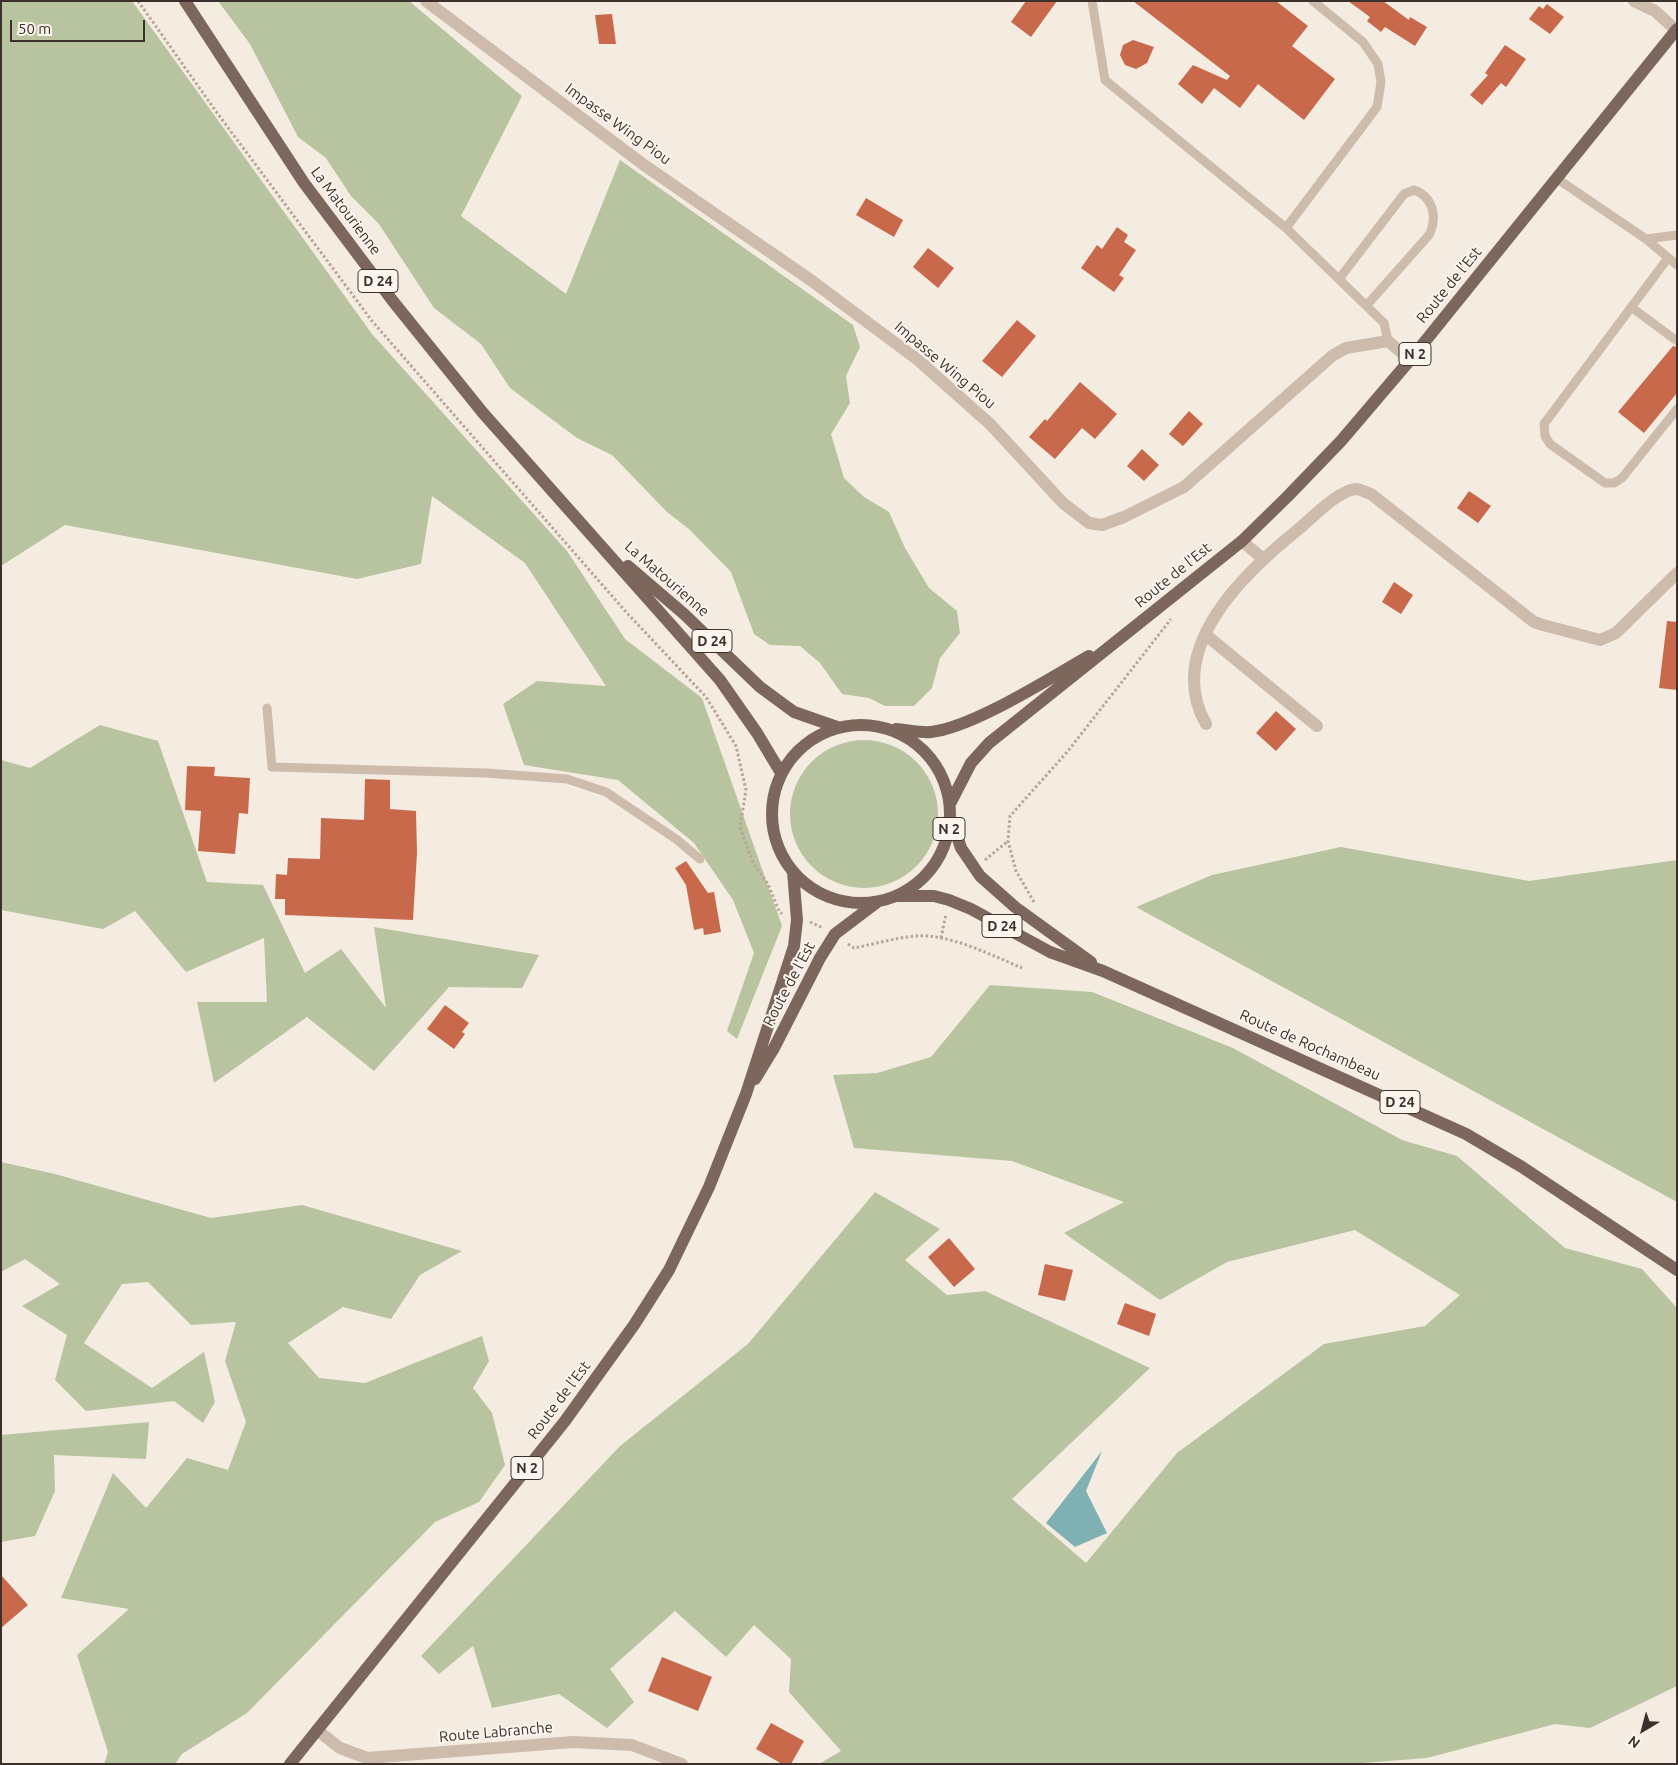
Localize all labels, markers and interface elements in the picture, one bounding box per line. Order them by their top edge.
scale bar [12,10,148,42]
text: 50 m [18,20,51,37]
street label: Impasse Wing Piou [562,80,674,168]
street label: La Matourienne [307,163,385,259]
street label: Route de l'Est [1413,243,1485,327]
road number: D 24 [358,270,398,292]
street label: Impasse Wing Piou [891,317,999,413]
road number: N 2 [1399,342,1431,366]
street label: La Matourienne [621,538,713,620]
street label: Route de l'Est [1131,539,1215,611]
road number: D 24 [692,630,732,652]
road number: N 2 [933,818,965,841]
road number: D 24 [982,914,1022,938]
street label: Route de l'Est [759,939,819,1029]
street label: Route de Rochambeau [1237,1006,1383,1084]
road number: D 24 [1380,1090,1420,1114]
street label: Route de l'Est [524,1357,594,1443]
road number: N 2 [511,1456,543,1480]
north arrow [1618,1705,1668,1755]
street label: Route Labranche [438,1718,554,1746]
text: N [1625,1732,1643,1752]

